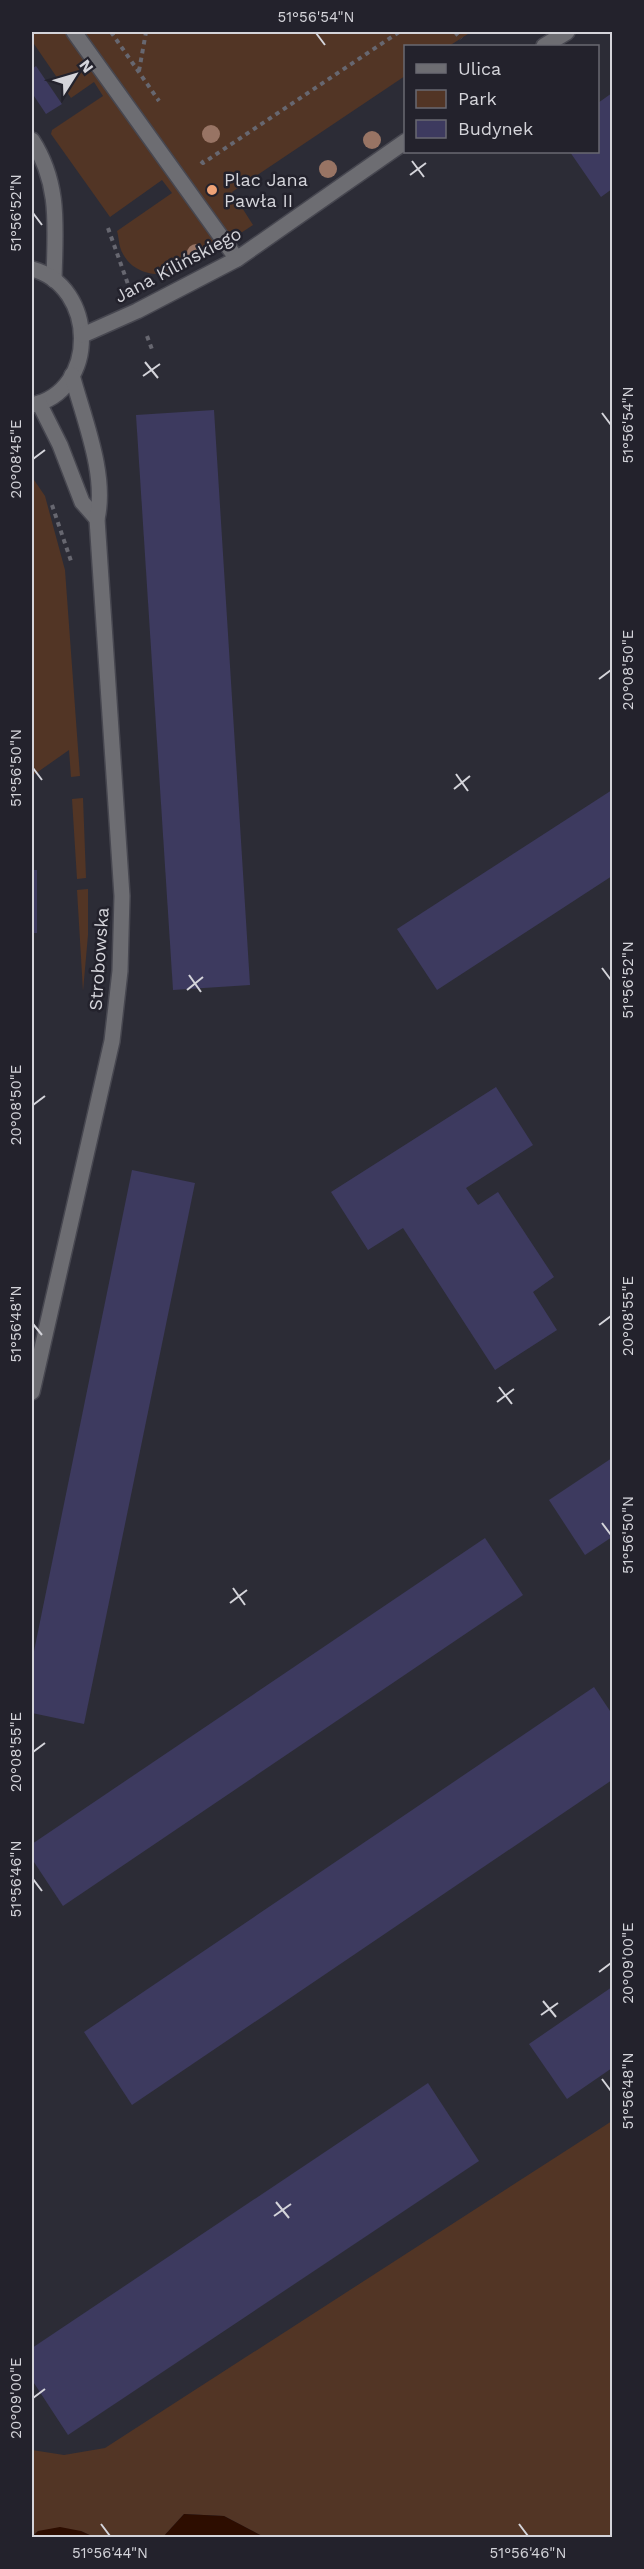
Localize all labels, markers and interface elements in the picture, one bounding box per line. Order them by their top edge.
text: 51°56'54"N [277,8,355,26]
north arrow [45,45,105,105]
legend [404,45,599,153]
text: N [75,56,98,77]
text: Ulica [458,58,501,79]
text: Park [458,88,497,109]
text: Budynek [458,118,533,139]
place label: Plac Jana Pawła II [224,169,308,211]
text: 51°56'52"N [7,174,25,252]
marker: Plac Jana Pawła II [205,183,219,197]
street label: Jana Kilińskiego [111,222,245,307]
text: 51°56'54"N [619,386,637,464]
text: 20°08'45"E [7,419,25,499]
text: 20°08'50"E [619,630,637,710]
text: 51°56'50"N [7,729,25,807]
street label: Strobowska [84,907,113,1011]
text: 51°56'52"N [619,941,637,1019]
text: 20°08'50"E [7,1065,25,1145]
text: 20°08'55"E [619,1276,637,1356]
text: 51°56'48"N [7,1286,25,1362]
text: 51°56'50"N [619,1496,637,1574]
text: 20°08'55"E [7,1712,25,1792]
text: 51°56'46"N [7,1841,25,1917]
text: 20°09'00"E [619,1922,637,2004]
text: 51°56'48"N [619,2053,637,2129]
text: 20°09'00"E [7,2357,25,2439]
text: 51°56'44"N [72,2544,148,2562]
text: 51°56'46"N [490,2544,566,2562]

